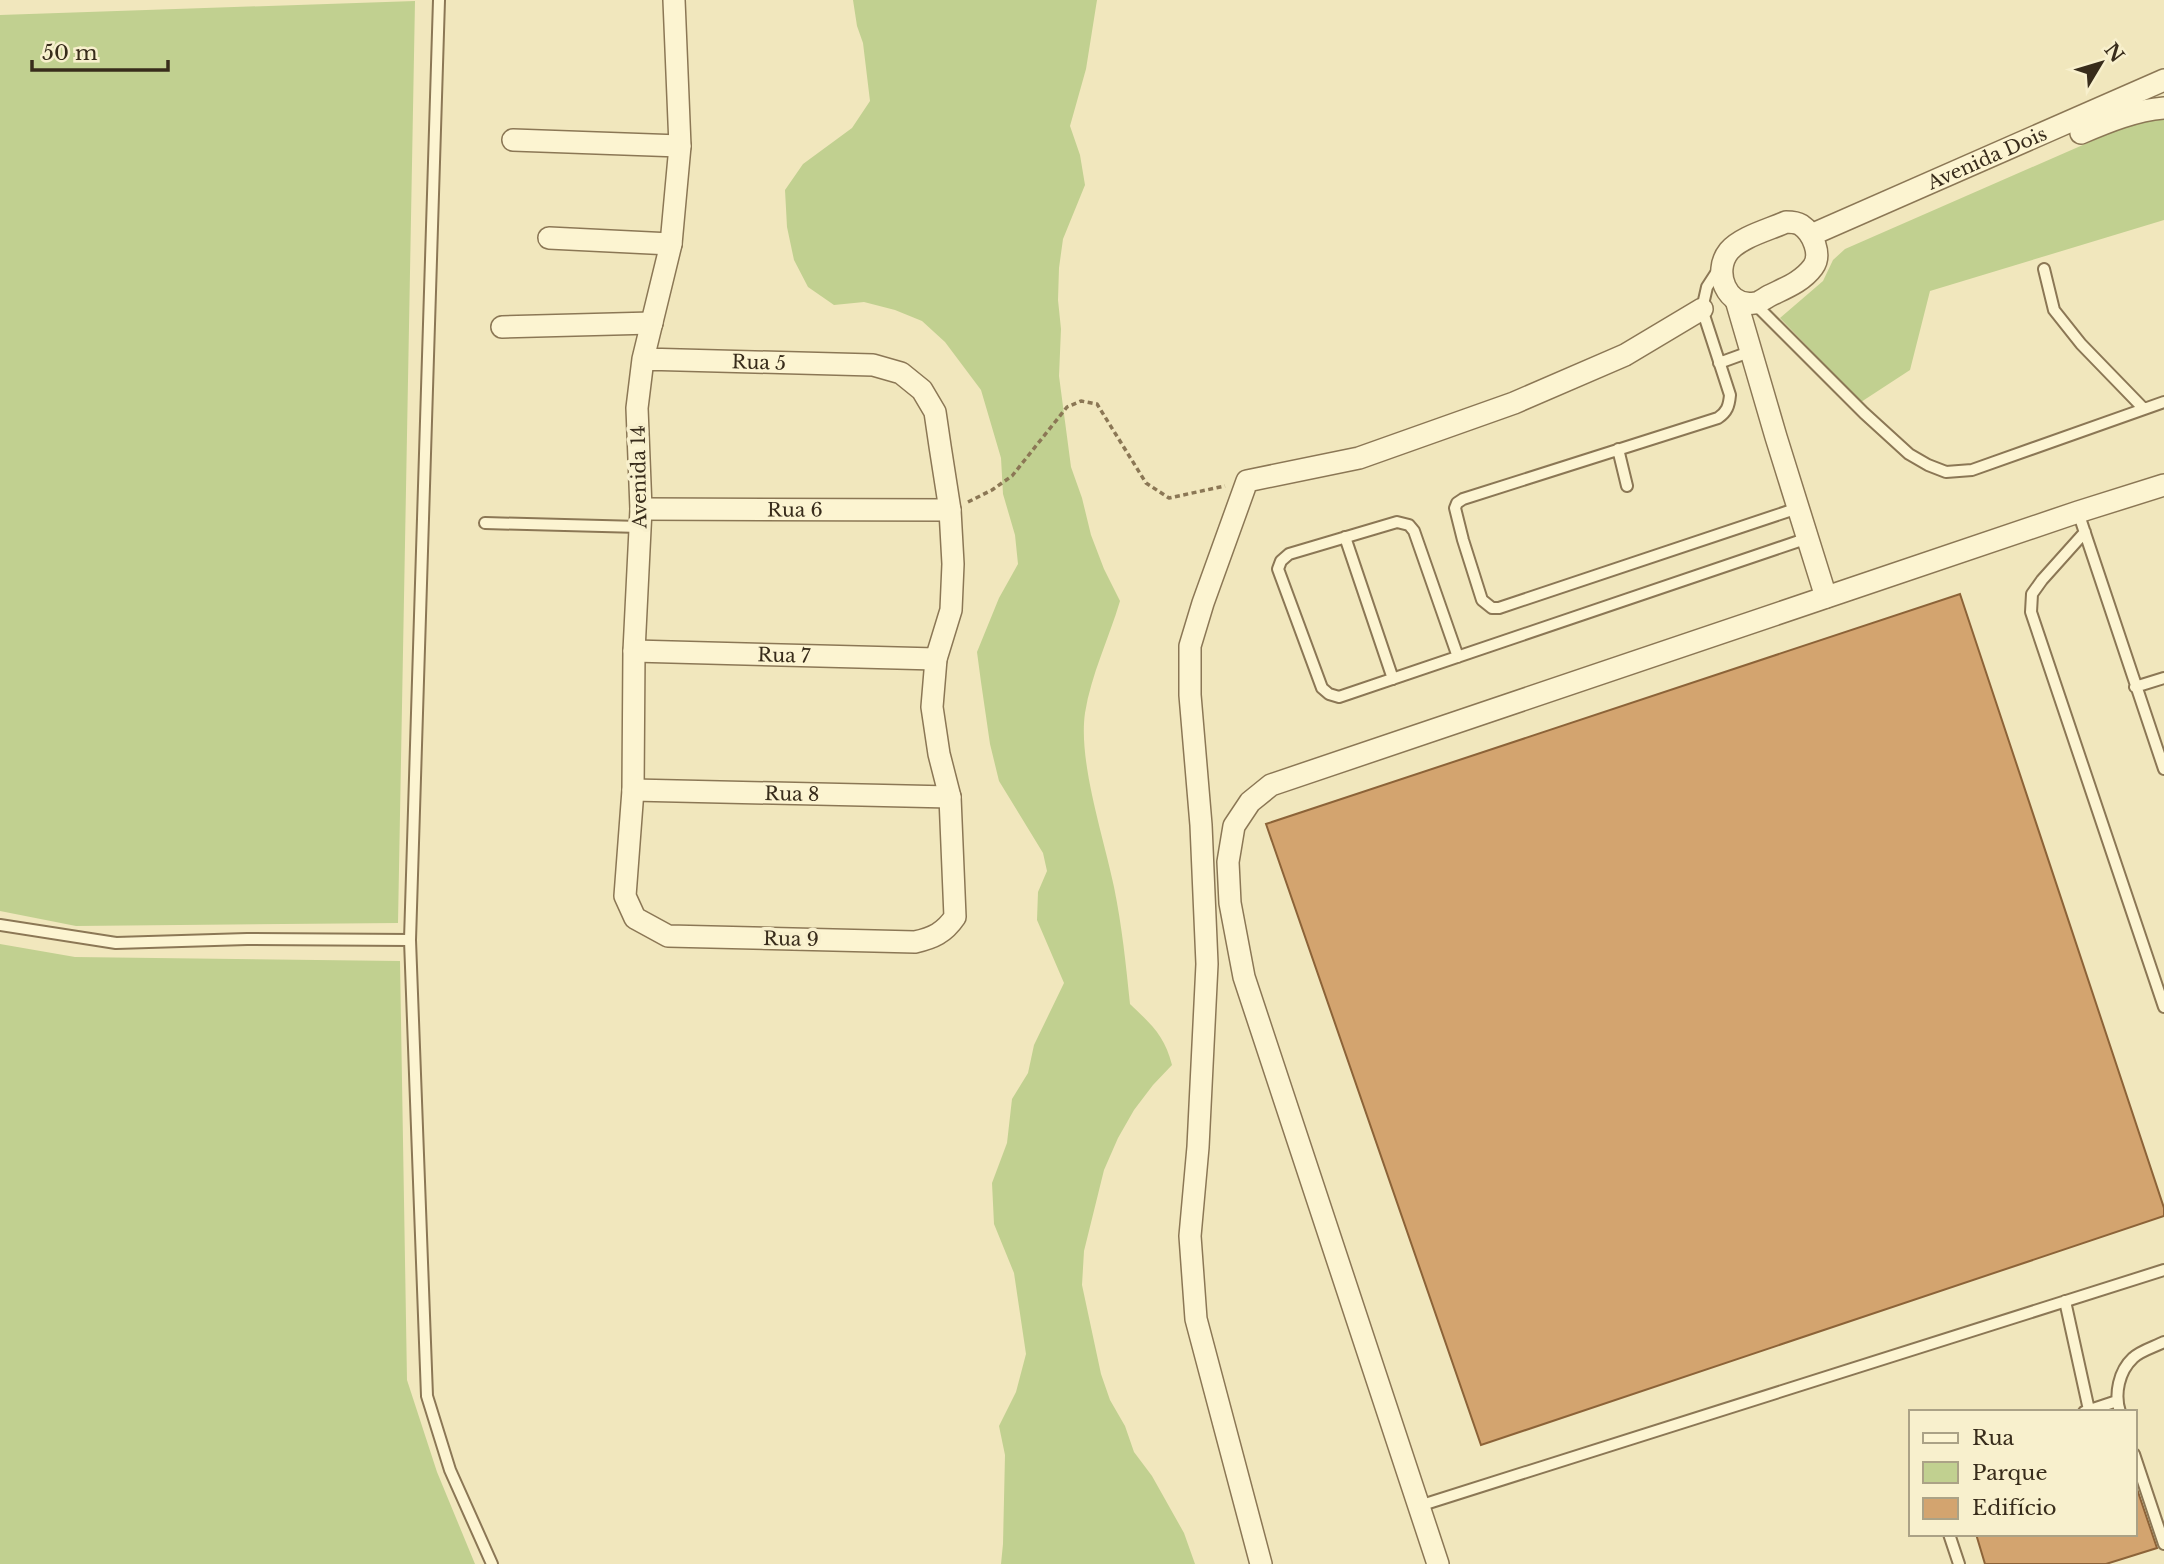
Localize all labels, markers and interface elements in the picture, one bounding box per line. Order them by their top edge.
scale bar [32,28,168,72]
north arrow [2066,28,2136,98]
text: N [2099,39,2129,67]
text: 50 m [42,40,98,66]
street label: Avenida Dois [1923,122,2050,195]
street label: Rua 5 [732,350,786,374]
street label: Avenida 14 [627,425,651,530]
street label: Rua 6 [767,498,823,521]
street label: Rua 7 [757,643,811,667]
street label: Rua 8 [764,781,820,806]
street label: Rua 9 [763,927,819,951]
legend [1909,1410,2136,1536]
text: Rua [1972,1425,2015,1451]
text: Parque [1972,1460,2047,1486]
text: Edifício [1972,1495,2057,1521]

